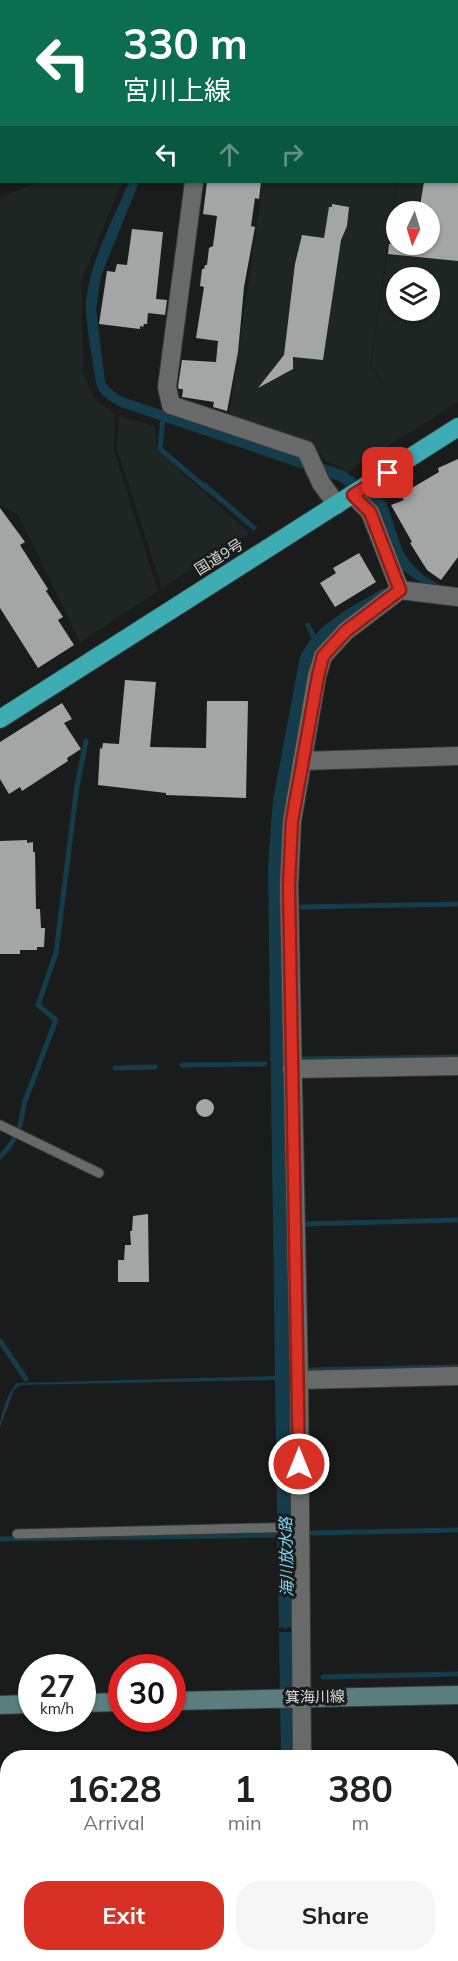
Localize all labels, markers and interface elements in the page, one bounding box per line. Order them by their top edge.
text: 330 m [123,17,248,70]
icon: left [24,24,102,102]
text: 宮川上線 [123,73,231,107]
icon: left [150,138,183,171]
icon: ahead [213,138,246,171]
icon: right [276,138,309,171]
north arrow [386,201,440,255]
map controls [386,201,440,321]
button: layers [386,267,440,321]
pin [362,447,413,498]
icon: arrive [371,456,404,489]
street label: 国道9号 [191,534,247,579]
position arrow [267,1432,331,1496]
water label: 海川放水路 [275,1515,297,1597]
speed limit sign: 30 [108,1654,186,1732]
text: 27 [39,1667,75,1705]
street label: 箕海川線 [285,1686,345,1707]
text: km/h [40,1699,74,1718]
text: 16:28 [66,1766,162,1811]
text: 1 [234,1766,256,1811]
text: 380 [328,1766,393,1811]
text: Arrival [83,1810,144,1835]
text: min [228,1810,262,1835]
text: m [352,1810,369,1835]
button: Exit [24,1881,224,1950]
button: Share [236,1881,435,1950]

